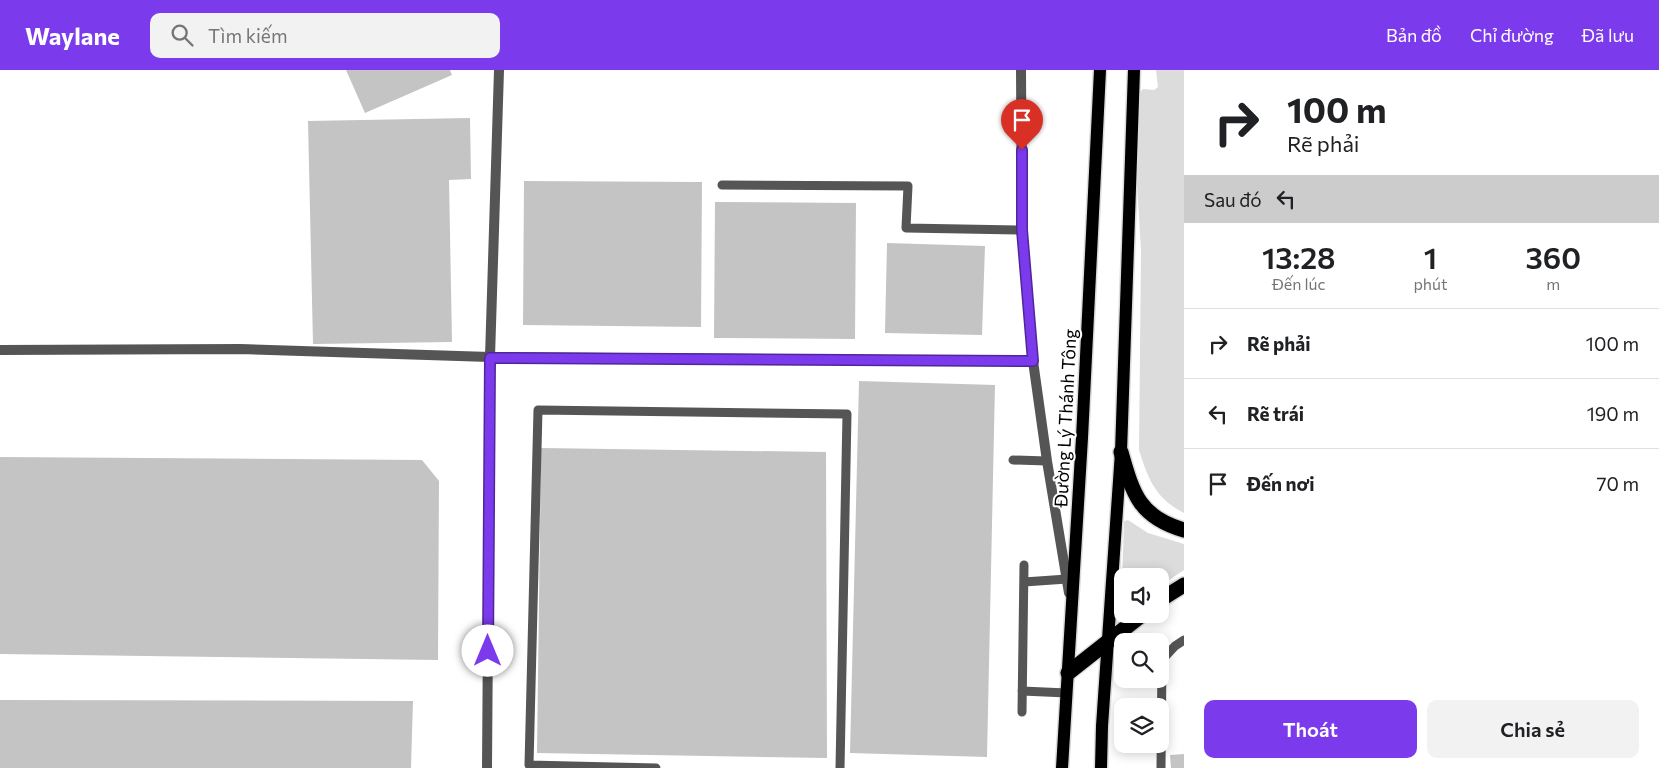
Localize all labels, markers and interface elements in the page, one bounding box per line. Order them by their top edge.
search box [150,13,500,58]
text: Waylane [25,21,120,50]
icon: search [168,21,196,49]
text: Tìm kiếm [208,24,287,47]
text: Bản đồ [1386,24,1442,46]
text: Chỉ đường [1470,24,1554,46]
text: Đã lưu [1582,24,1634,46]
text: 100 m [1287,87,1387,130]
icon: right [1204,90,1269,155]
pin [1001,99,1043,150]
icon: arrive [1008,106,1036,134]
text: Rẽ phải [1287,130,1360,157]
icon: left [1272,185,1300,213]
text: Sau đó [1204,188,1262,211]
text: 13:28 [1262,238,1335,275]
text: 1 [1424,238,1437,275]
text: 360 [1525,238,1581,275]
text: Đến lúc [1272,274,1325,293]
text: phút [1413,274,1448,293]
text: m [1546,274,1560,293]
street label: Đường Lý Thánh Tông [1049,328,1081,509]
icon: right [1204,330,1232,358]
text: Rẽ phải [1247,332,1311,355]
text: 100 m [1586,332,1639,355]
icon: left [1204,400,1232,428]
text: Rẽ trái [1247,402,1304,425]
text: 190 m [1587,402,1639,425]
icon: arrive [1204,470,1232,498]
text: Đến nơi [1247,472,1315,495]
text: 70 m [1596,472,1639,495]
map controls [1114,568,1169,753]
button: sound [1114,568,1169,623]
position arrow [461,624,513,676]
button: search [1114,633,1169,688]
button: layers [1114,698,1169,753]
button: Thoát [1204,700,1417,758]
button: Chia sẻ [1427,700,1639,758]

